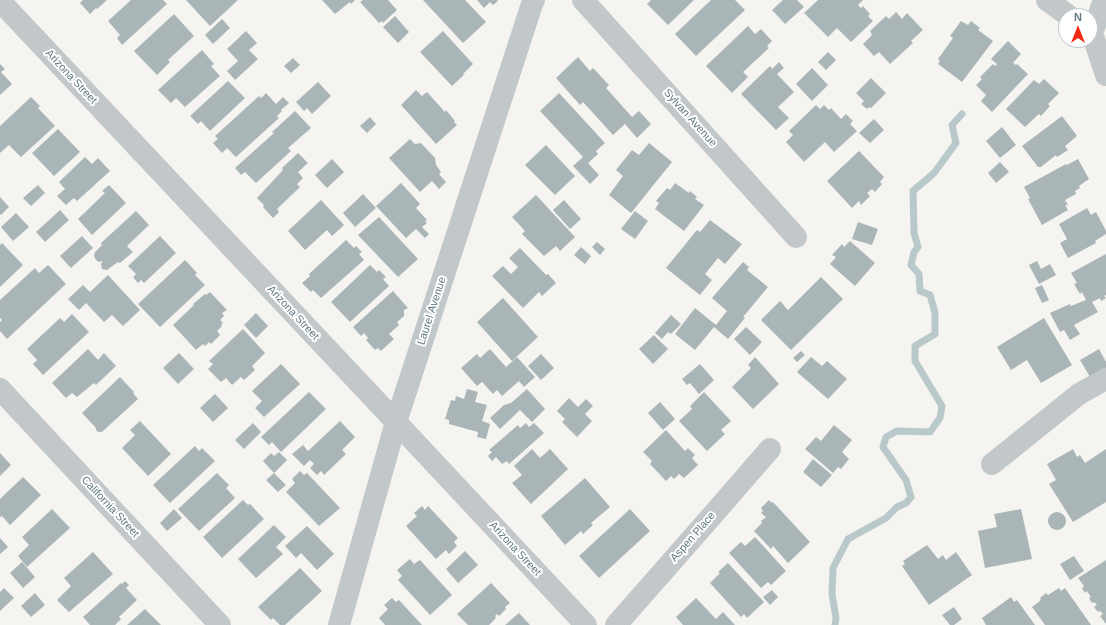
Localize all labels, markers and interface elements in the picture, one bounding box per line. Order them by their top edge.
north arrow [1058,8,1098,48]
text: N [1074,11,1082,23]
street label: Arizona Street [42,47,100,107]
street label: Sylvan Avenue [661,86,719,150]
street label: Laurel Avenue [415,275,449,347]
street label: Arizona Street [264,283,322,343]
street label: California Street [78,474,142,540]
street label: Aspen Place [668,509,718,565]
street label: Arizona Street [486,519,544,579]

